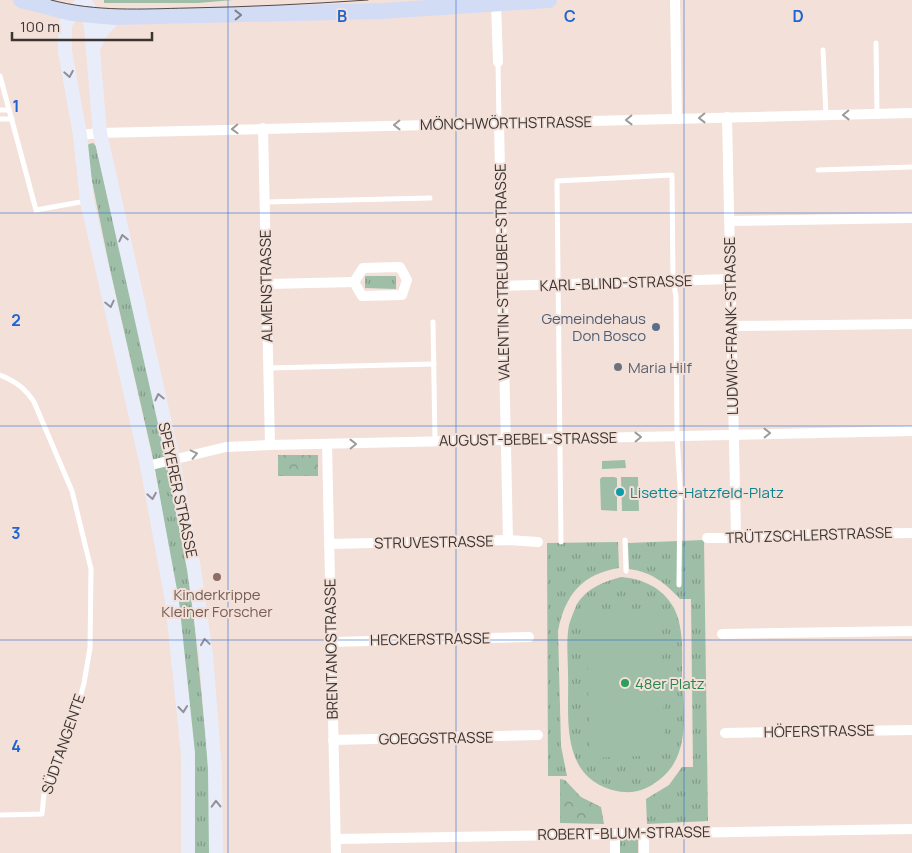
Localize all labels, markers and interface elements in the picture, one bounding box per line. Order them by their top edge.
text: B [337,5,347,27]
text: C [564,5,576,27]
text: D [792,5,804,27]
scale bar [12,10,152,42]
one-way arrow [234,10,242,20]
text: 100 m [20,16,60,37]
one-way arrow [64,69,74,78]
text: 1 [12,95,20,117]
one-way arrow [842,110,850,120]
street label: MÖNCHWÖRTHSTRASSE [420,111,592,135]
one-way arrow [698,113,706,123]
one-way arrow [624,115,632,125]
one-way arrow [393,120,401,130]
one-way arrow [231,124,238,134]
street label: VALENTIN-STREUBER-STRASSE [490,163,514,381]
street label: ALMENSTRASSE [255,229,277,343]
one-way arrow [118,234,129,242]
street label: LUDWIG-FRANK-STRASSE [719,237,743,415]
street label: KARL-BLIND-STRASSE [539,270,693,296]
one-way arrow [104,299,115,308]
place label: Gemeindehaus Don Bosco [541,308,646,346]
text: 2 [11,309,21,331]
marker: Gemeindehaus Don Bosco [650,321,662,333]
place label: Maria Hilf [628,357,692,378]
marker: Maria Hilf [612,361,624,373]
one-way arrow [154,392,164,401]
street label: SPEYERER STRASSE [153,420,203,560]
street label: AUGUST-BEBEL-STRASSE [439,427,617,451]
one-way arrow [763,428,771,439]
one-way arrow [635,432,643,442]
one-way arrow [350,439,358,449]
one-way arrow [190,449,199,460]
place label: Lisette-Hatzfeld-Platz [630,482,784,503]
marker: Lisette-Hatzfeld-Platz [614,486,626,498]
one-way arrow [147,492,157,501]
text: 3 [11,522,21,544]
street label: TRÜTZSCHLERSTRASSE [725,522,893,548]
street label: STRUVESTRASSE [374,530,494,554]
marker: Kinderkrippe Kleiner Forscher [211,571,223,583]
street label: BRENTANOSTRASSE [319,578,343,720]
place label: Kinderkrippe Kleiner Forscher [161,584,273,622]
street label: HECKERSTRASSE [370,627,490,651]
one-way arrow [200,638,210,647]
place label: 48er Platz [635,673,705,694]
marker: 48er Platz [619,677,631,689]
street label: SÜDTANGENTE [36,691,90,797]
one-way arrow [177,705,188,713]
street label: HÖFERSTRASSE [763,720,875,742]
street label: GOEGGSTRASSE [378,726,494,750]
text: 4 [11,735,21,757]
one-way arrow [211,800,221,808]
street label: ROBERT-BLUM-STRASSE [537,821,711,845]

